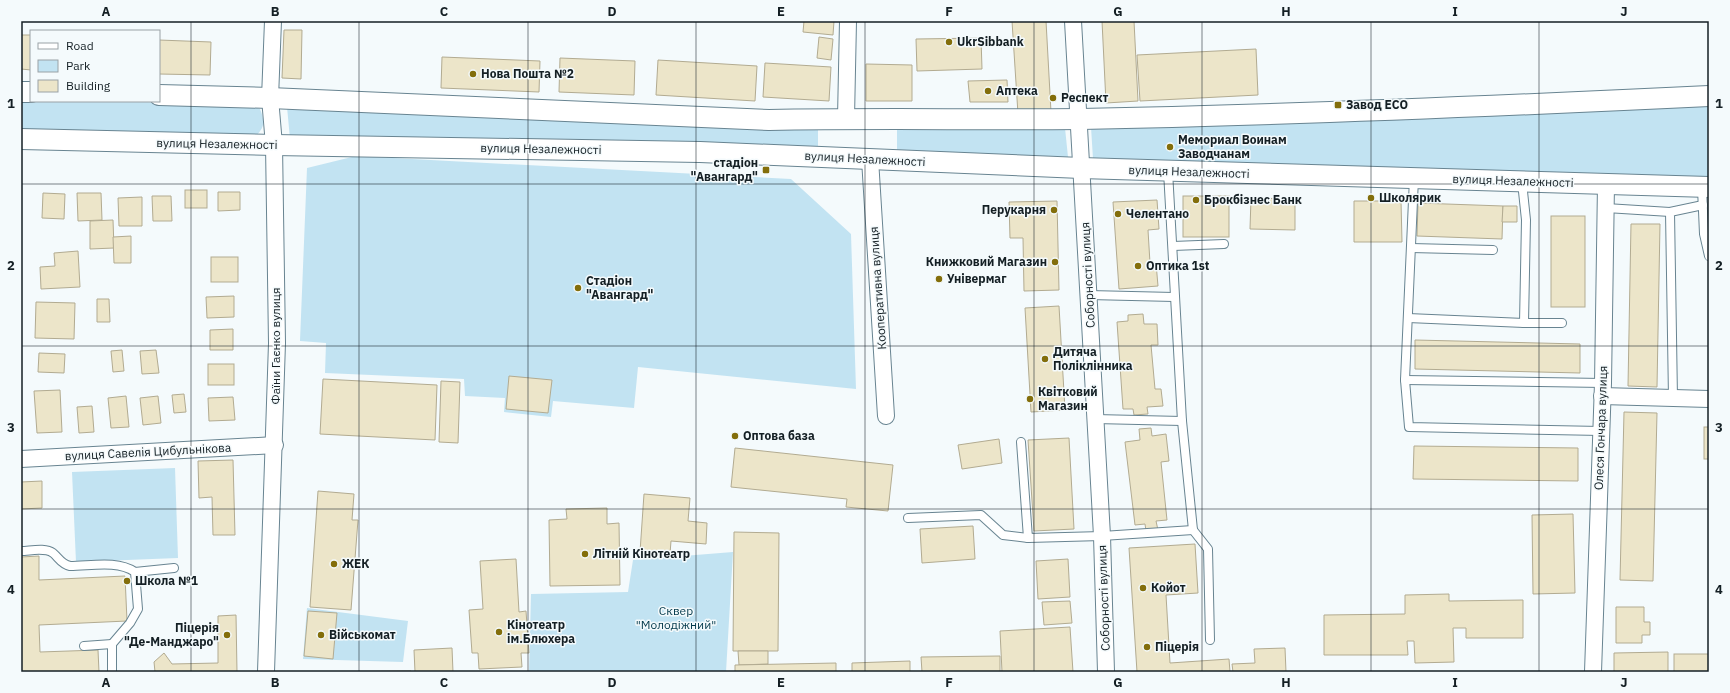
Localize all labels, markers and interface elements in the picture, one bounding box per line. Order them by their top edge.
text: A [102,3,111,20]
text: B [271,3,280,20]
text: C [440,3,449,20]
text: D [607,3,617,20]
text: E [777,3,785,20]
text: F [945,3,953,20]
text: G [1113,3,1123,20]
text: H [1281,3,1291,20]
text: I [1452,3,1458,20]
text: J [1620,3,1628,20]
legend [30,30,160,102]
place label: UkrSibbank [957,34,1024,49]
marker: UkrSibbank [944,37,954,47]
text: Road [66,38,94,53]
text: Park [66,58,91,73]
place label: Нова Пошта №2 [481,66,574,81]
marker: Нова Пошта №2 [468,69,478,79]
text: Building [66,78,111,93]
place label: Аптека [996,83,1038,98]
marker: Аптека [983,86,993,96]
place label: Респект [1061,90,1109,105]
marker: Респект [1048,93,1058,103]
text: 1 [7,95,15,112]
text: 1 [1715,95,1723,112]
place label: Завод ЕСО [1346,97,1408,112]
marker: Завод ЕСО [1333,100,1343,110]
place label: Мемориал Воинам Заводчанам [1178,132,1287,161]
street label: вулиця Незалежності [156,135,278,152]
street label: вулиця Незалежності [480,140,602,157]
marker: Мемориал Воинам Заводчанам [1165,142,1175,152]
street label: вулиця Незалежності [804,148,926,169]
place label: стадіон "Авангард" [691,155,758,184]
street label: вулиця Незалежності [1128,162,1250,181]
marker: стадіон "Авангард" [761,165,771,175]
street label: вулиця Незалежності [1452,171,1574,190]
place label: Школярик [1379,190,1441,205]
place label: Брокбізнес Банк [1204,192,1302,207]
marker: Школярик [1366,193,1376,203]
marker: Брокбізнес Банк [1191,195,1201,205]
place label: Перукарня [982,202,1046,217]
marker: Перукарня [1049,205,1059,215]
place label: Челентано [1126,206,1189,221]
marker: Челентано [1113,209,1123,219]
street label: Соборності вулиця [1077,222,1098,328]
street label: Кооперативна вулиця [866,226,889,350]
place label: Книжковий Магазин [926,254,1047,269]
text: 2 [7,257,15,274]
marker: Книжковий Магазин [1050,257,1060,267]
text: 2 [1715,257,1723,274]
place label: Оптика 1st [1146,258,1210,273]
marker: Оптика 1st [1133,261,1143,271]
place label: Універмаг [947,271,1007,286]
place label: Стадіон "Авангард" [586,273,654,302]
marker: Універмаг [934,274,944,284]
marker: Стадіон "Авангард" [573,283,583,293]
street label: Фаїни Гаєнко вулиця [268,288,283,404]
place label: Дитяча Поліклінника [1053,344,1133,373]
marker: Дитяча Поліклінника [1040,354,1050,364]
street label: Олеся Гончара вулиця [1591,366,1610,490]
place label: Квітковий Магазин [1038,384,1098,413]
marker: Квітковий Магазин [1025,394,1035,404]
text: 3 [7,419,15,436]
text: 3 [1715,419,1723,436]
place label: Оптова база [743,428,815,443]
marker: Оптова база [730,431,740,441]
street label: вулиця Савелія Цибульнікова [64,440,232,463]
street label: Соборності вулиця [1094,545,1113,651]
place label: Літній Кінотеатр [593,546,690,561]
marker: Літній Кінотеатр [580,549,590,559]
place label: ЖЕК [342,556,369,571]
marker: ЖЕК [329,559,339,569]
place label: Школа №1 [135,573,198,588]
marker: Школа №1 [122,576,132,586]
place label: Койот [1151,580,1186,595]
text: 4 [7,581,15,598]
text: 4 [1715,581,1723,598]
marker: Койот [1138,583,1148,593]
park label: Сквер "Молодіжний" [636,603,716,632]
place label: Кінотеатр ім.Блюхера [507,617,575,646]
place label: Піцерія "Де-Манджаро" [124,620,219,649]
place label: Військомат [329,627,396,642]
marker: Кінотеатр ім.Блюхера [494,627,504,637]
marker: Піцерія "Де-Манджаро" [222,630,232,640]
marker: Військомат [316,630,326,640]
place label: Піцерія [1155,639,1199,654]
marker: Піцерія [1142,642,1152,652]
text: A [102,674,111,691]
text: B [271,674,280,691]
text: C [440,674,449,691]
text: D [607,674,617,691]
text: E [777,674,785,691]
text: F [945,674,953,691]
text: G [1113,674,1123,691]
text: H [1281,674,1291,691]
text: I [1452,674,1458,691]
text: J [1620,674,1628,691]

